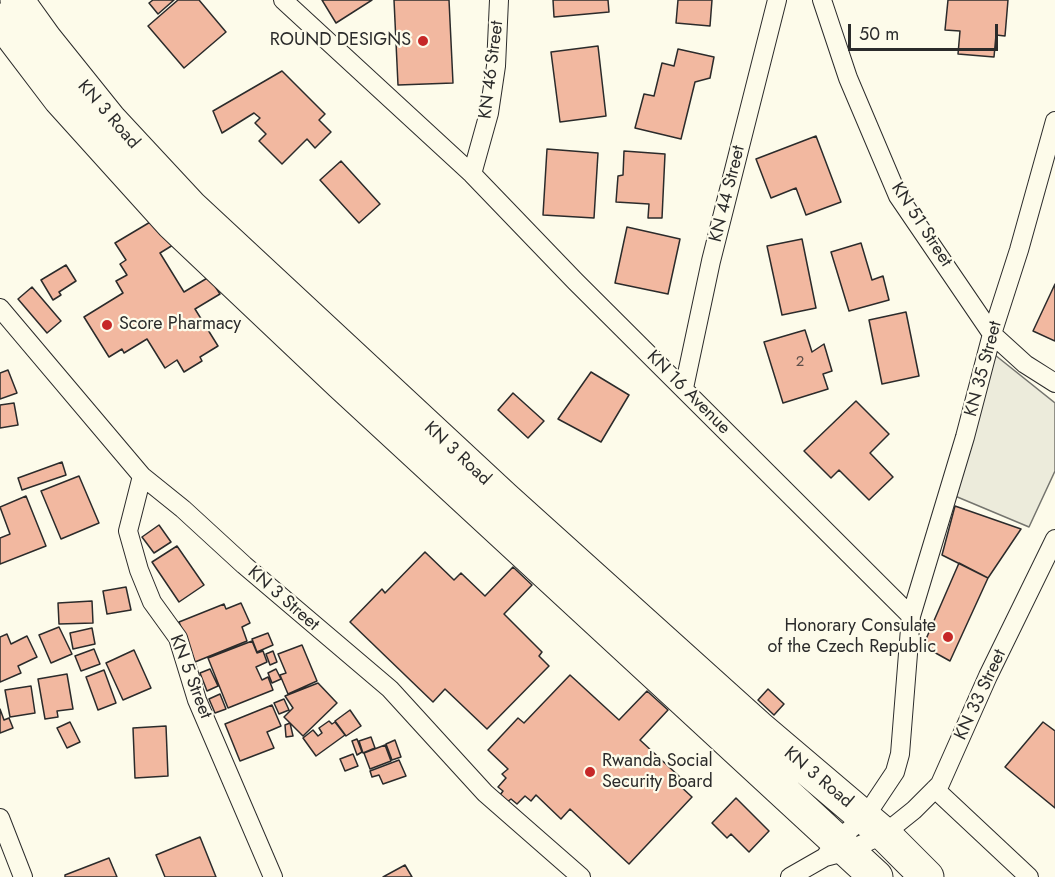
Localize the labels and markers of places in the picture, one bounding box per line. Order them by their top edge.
place label: ROUND DESIGNS [270,30,411,52]
marker: ROUND DESIGNS [416,34,430,48]
place label: Score Pharmacy [119,314,241,336]
marker: Score Pharmacy [100,318,114,332]
place label: Honorary Consulate of the Czech Republic [767,616,936,658]
marker: Honorary Consulate of the Czech Republic [941,630,955,644]
place label: Rwanda Social Security Board [602,751,713,794]
marker: Rwanda Social Security Board [583,765,597,779]

